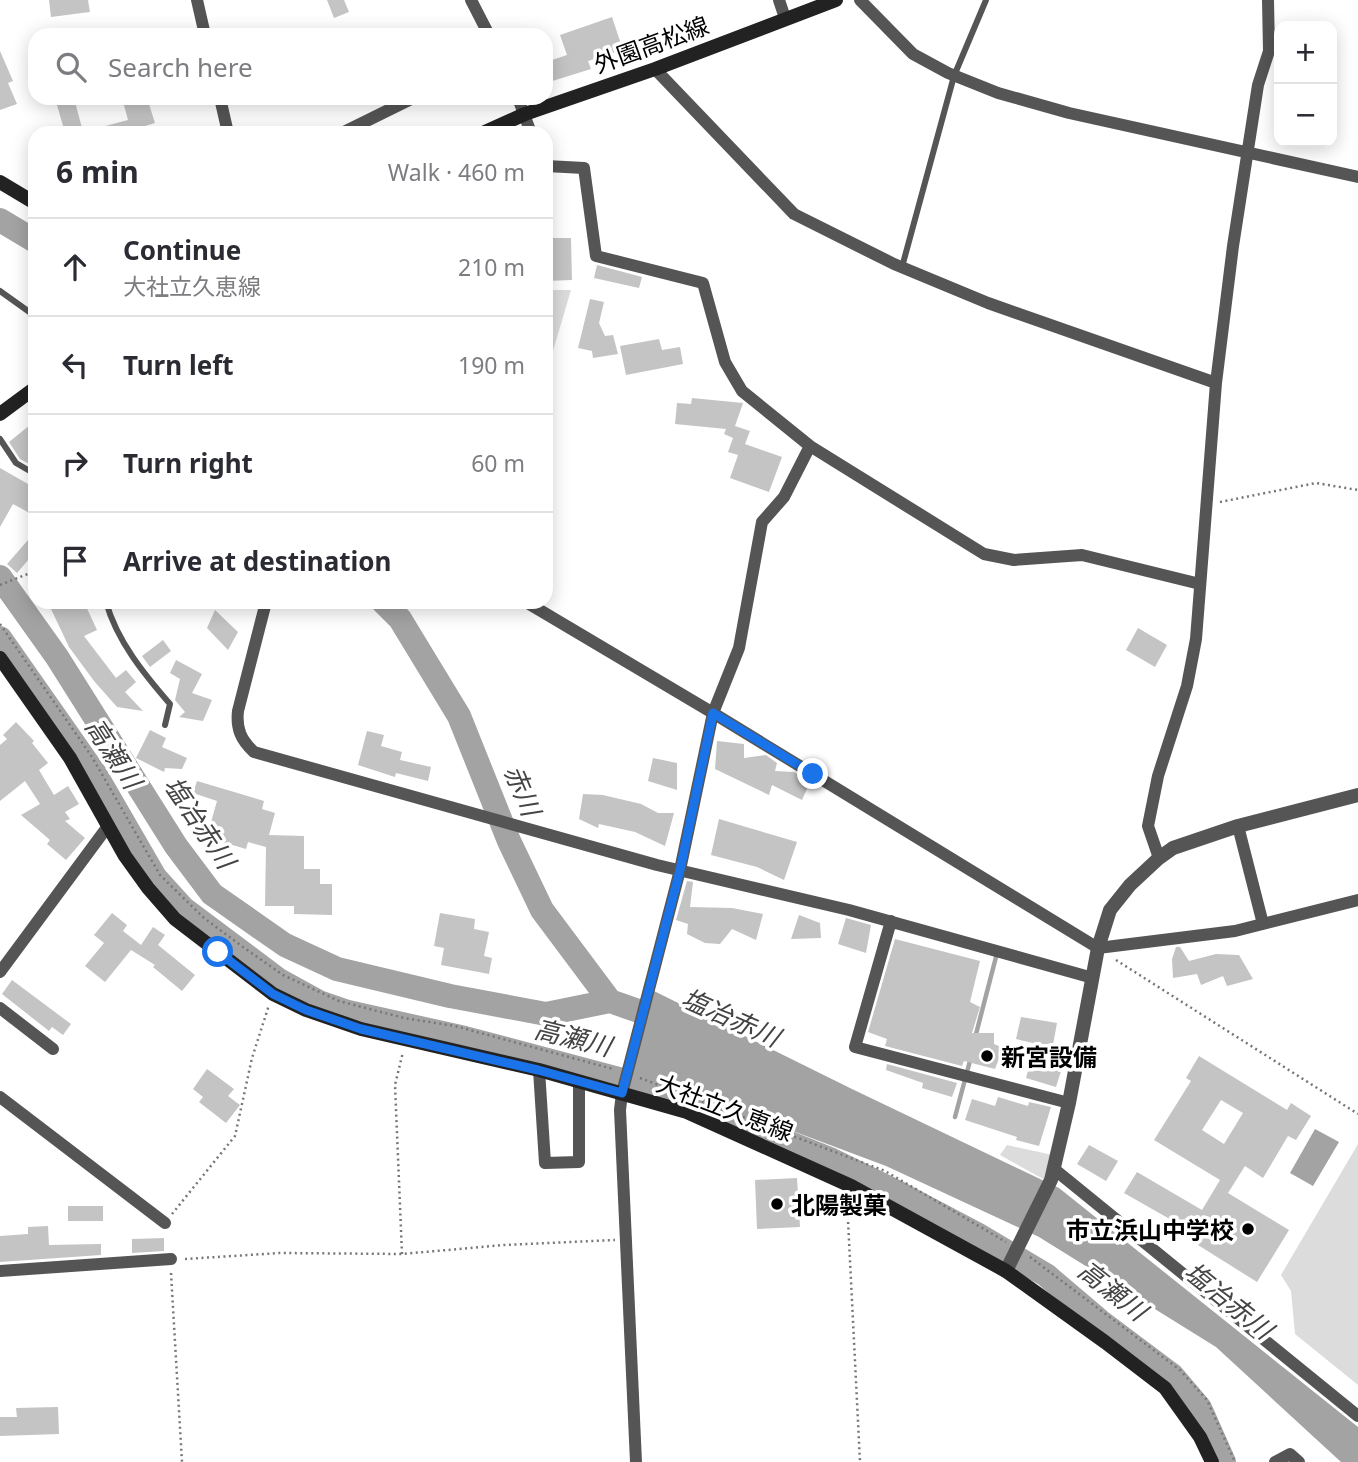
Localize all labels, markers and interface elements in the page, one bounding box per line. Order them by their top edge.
street label: 外園高松線 [589,8,713,80]
map controls [1274,21,1337,147]
button: + [1274,21,1337,84]
search box [28,28,553,105]
icon: search [52,48,90,86]
text: Search here [108,49,253,85]
button: − [1274,84,1337,147]
text: 6 min [56,151,139,192]
text: Walk · 460 m [388,156,525,188]
text: Continue [123,232,241,268]
icon: ahead [56,248,94,286]
text: 210 m [458,251,525,283]
text: 大社立久恵線 [123,270,261,302]
icon: left [56,346,94,384]
text: Turn left [123,347,234,383]
text: 190 m [458,349,525,381]
icon: right [56,444,94,482]
text: Turn right [123,445,253,481]
text: 60 m [471,447,525,479]
icon: arrive [56,542,94,580]
text: Arrive at destination [123,543,392,579]
water label: 高瀬川 [78,710,152,798]
route end [797,758,828,789]
water label: 赤川 [496,759,551,824]
water label: 塩冶赤川 [156,769,246,878]
route start [202,936,233,967]
water label: 塩冶赤川 [676,979,789,1056]
water label: 高瀬川 [531,1010,618,1065]
place label: 新宮設備 [1001,1040,1097,1073]
marker: 新宮設備 [979,1048,995,1064]
street label: 大社立久恵線 [652,1066,798,1148]
place label: 北陽製菓 [791,1188,887,1221]
marker: 北陽製菓 [769,1196,785,1212]
place label: 市立浜山中学校 [1066,1213,1234,1246]
marker: 市立浜山中学校 [1240,1221,1256,1237]
water label: 高瀬川 [1071,1252,1157,1330]
water label: 塩冶赤川 [1177,1253,1283,1349]

